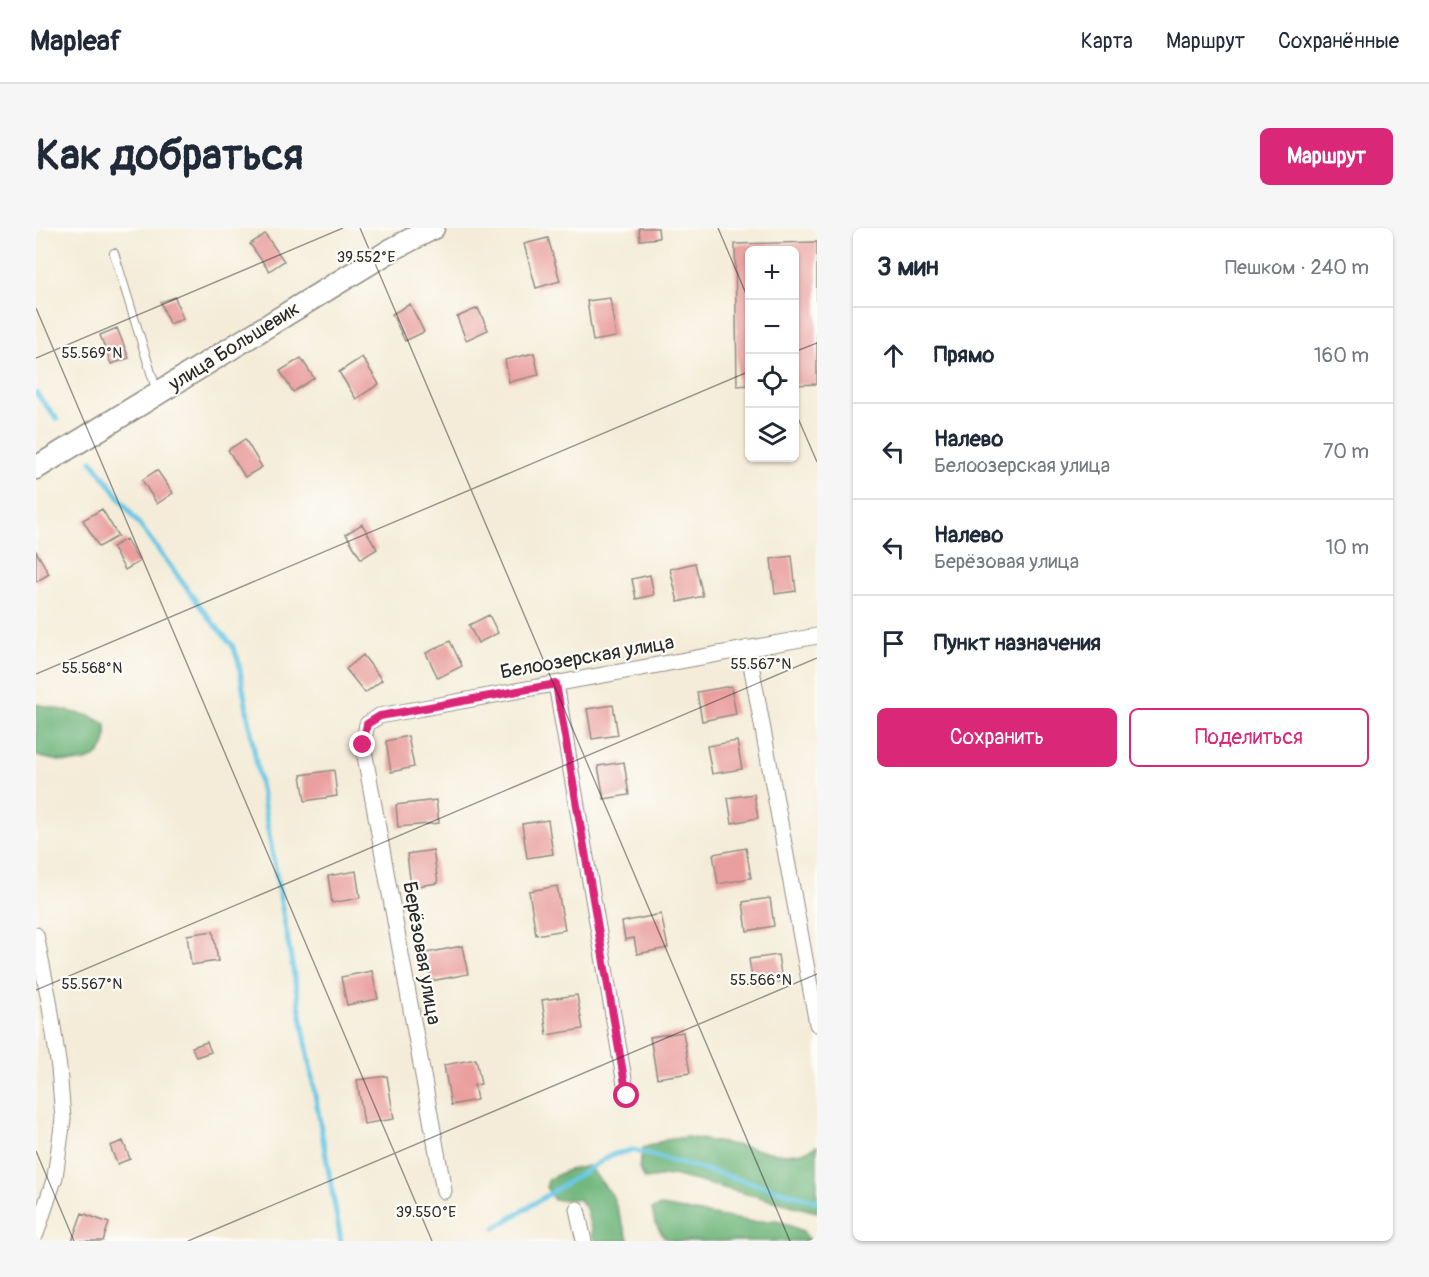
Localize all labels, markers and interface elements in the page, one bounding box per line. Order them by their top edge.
text: Mapleaf [30,24,121,59]
text: Карта [1081,28,1133,55]
text: Маршрут [1166,28,1245,55]
text: Сохранённые [1278,28,1399,55]
button: Маршрут [1260,128,1393,185]
text: Как добраться [36,130,303,182]
map controls [745,246,799,462]
button: + [745,246,799,300]
text: 39.552°E [337,248,395,267]
text: 3 мин [877,251,939,283]
text: Пешком · 240 m [1225,255,1369,280]
street label: улица Большевик [163,296,304,397]
button: − [745,300,799,354]
icon: ahead [877,339,910,372]
text: Прямо [934,341,994,369]
text: 160 m [1314,343,1369,368]
text: 55.569°N [62,344,122,363]
button: locate [745,354,799,408]
button: layers [745,408,799,462]
text: Налево [934,425,1003,453]
icon: left [877,435,910,468]
text: 70 m [1323,439,1369,464]
text: Белоозерская улица [934,453,1110,478]
text: Налево [934,521,1003,549]
icon: left [877,531,910,564]
text: 10 m [1325,535,1369,560]
text: Берёзовая улица [934,549,1079,574]
icon: arrive [877,627,910,660]
street label: Белоозерская улица [498,629,676,685]
text: Пункт назначения [934,629,1101,657]
text: 55.567°N [731,655,791,674]
text: 55.568°N [62,659,122,678]
button: Сохранить [877,708,1117,767]
button: Поделиться [1129,708,1369,767]
route end [349,731,375,757]
street label: Берёзовая улица [397,879,447,1027]
text: 55.566°N [730,971,792,990]
text: 55.567°N [62,975,122,994]
route start [613,1082,639,1108]
text: 39.550°E [396,1203,456,1222]

